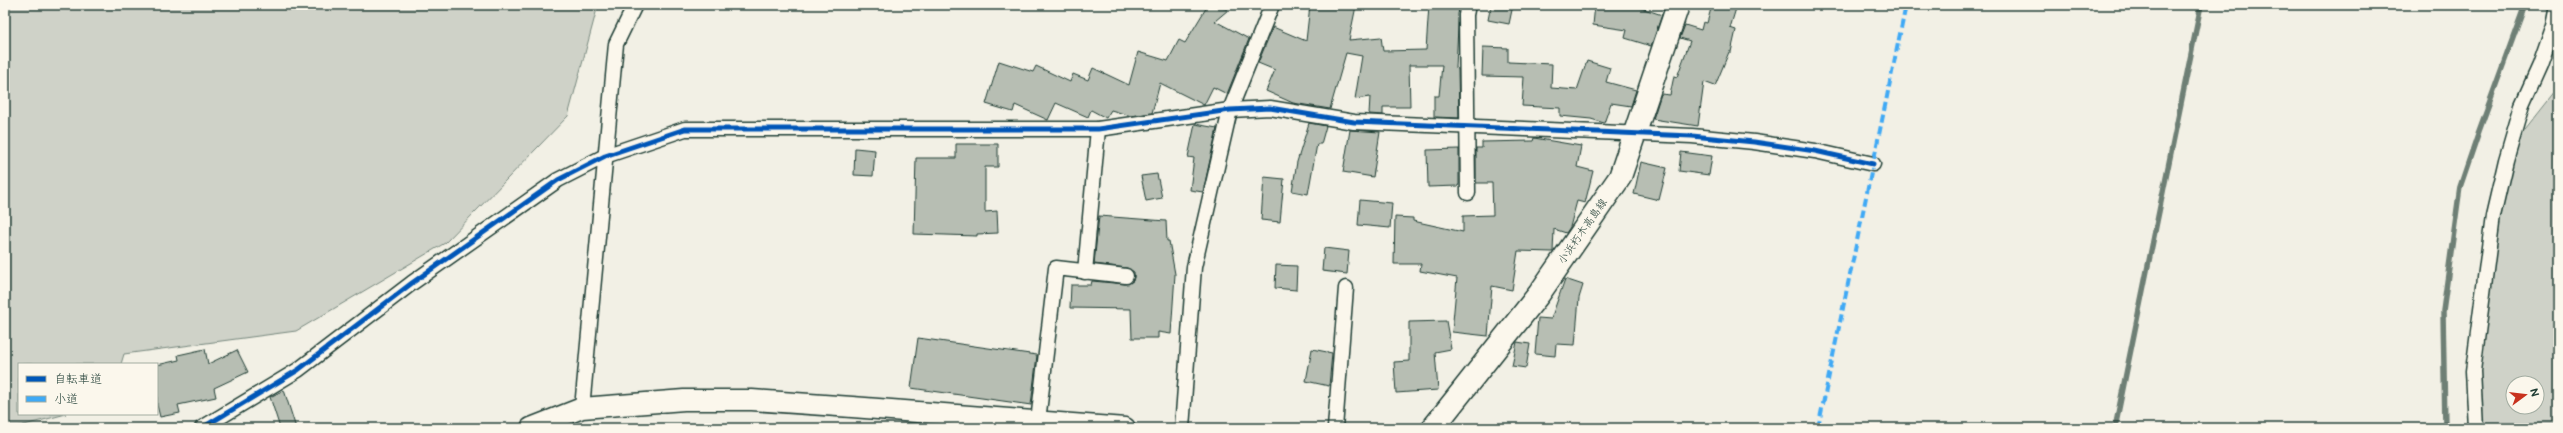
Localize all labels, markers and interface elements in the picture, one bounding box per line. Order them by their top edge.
street label: 小浜朽木高島線 [1555,196,1610,267]
legend [18,363,158,415]
text: 自転車道 [54,372,102,387]
north arrow [2505,375,2545,415]
text: N [2527,387,2542,398]
text: 小道 [54,392,78,407]

